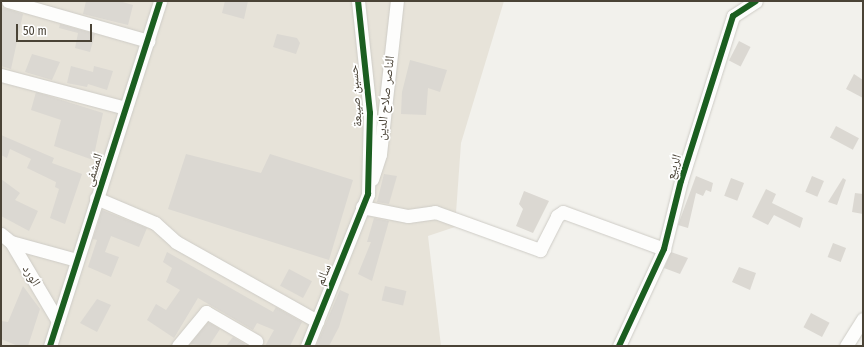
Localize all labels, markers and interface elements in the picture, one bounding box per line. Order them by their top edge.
scale bar [18,16,94,42]
text: 50 m [23,24,47,38]
street label: الناصر صلاح الدين [374,55,398,141]
street label: حسين صيبعة [346,64,366,128]
street label: المشفى [81,152,107,188]
street label: الربيع [663,152,685,182]
street label: الورد [19,262,43,290]
street label: سالم [313,262,335,288]

